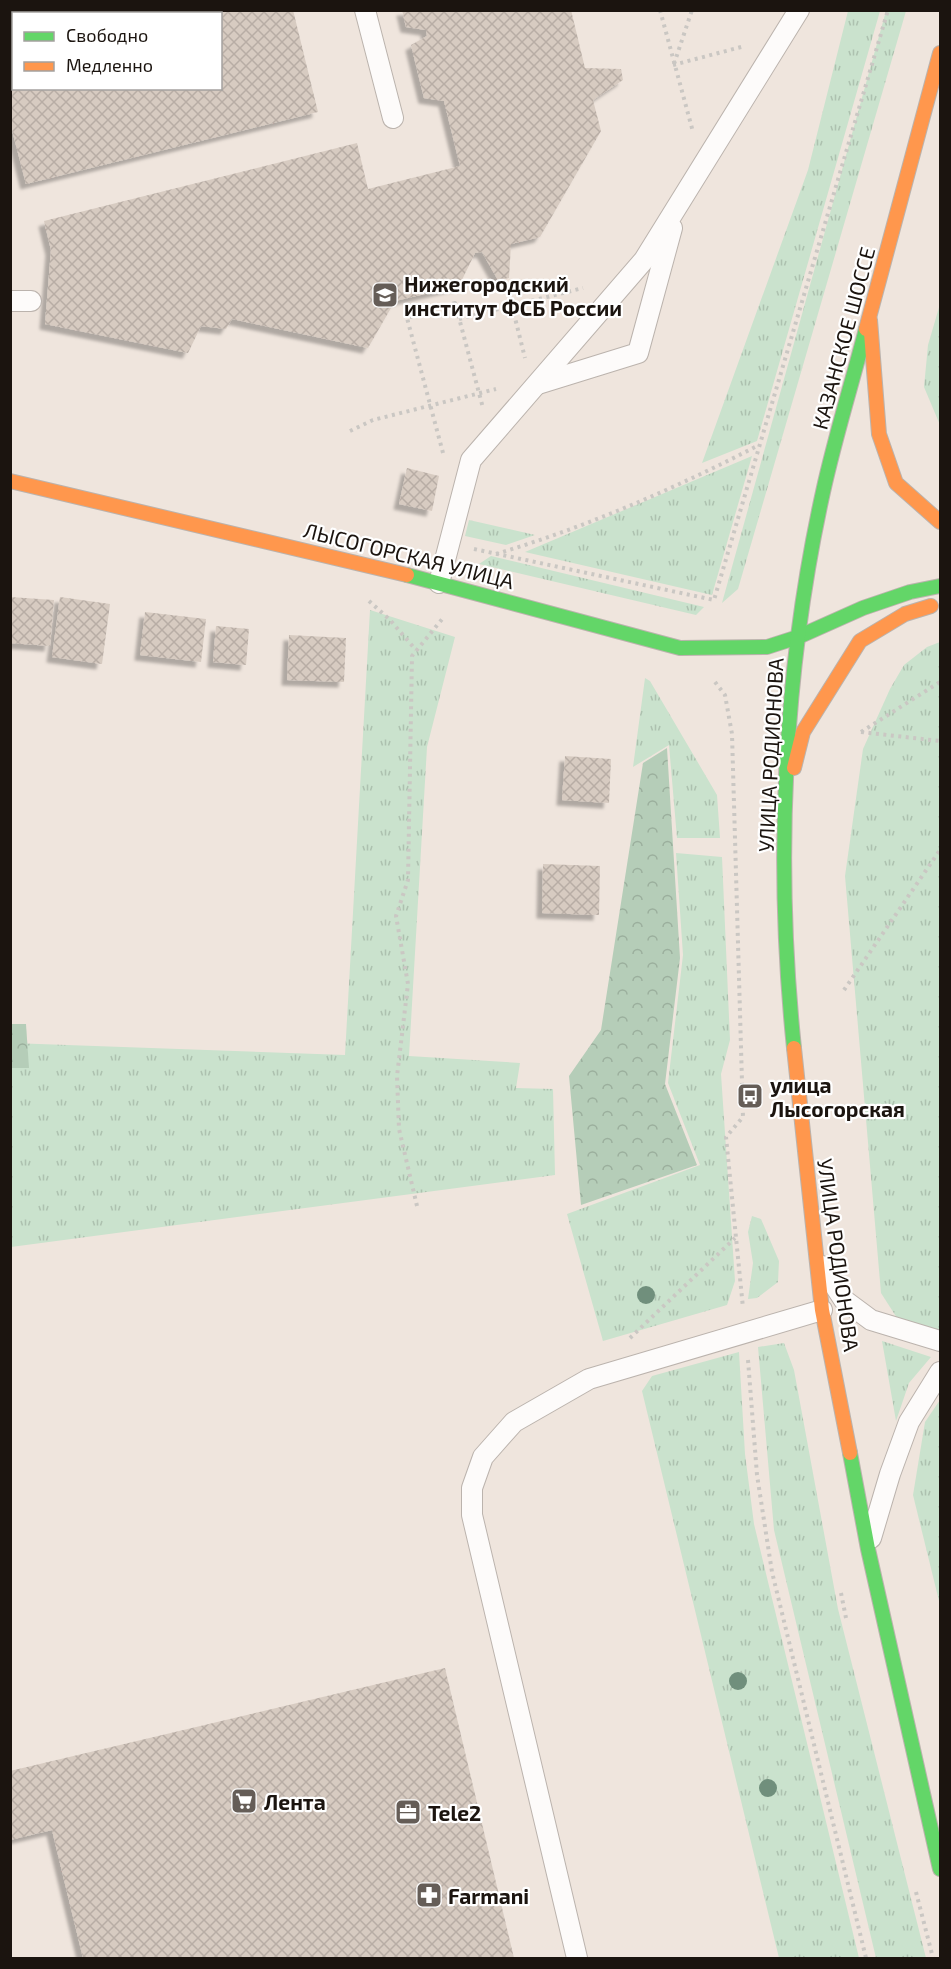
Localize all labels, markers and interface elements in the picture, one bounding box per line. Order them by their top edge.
legend [12,12,222,90]
text: Свободно [66,24,148,46]
text: Медленно [66,54,153,76]
street label: КАЗАНСКОЕ ШОССЕ [807,244,879,432]
place label: Нижегородский институт ФСБ России [404,271,622,320]
school or university icon: Нижегородский институт ФСБ России [370,280,400,310]
street label: ЛЫСОГОРСКАЯ УЛИЦА [301,517,517,593]
street label: УЛИЦА РОДИОНОВА [752,657,788,853]
place label: улица Лысогорская [770,1072,905,1121]
bus stop icon: улица Лысогорская [735,1081,765,1111]
street label: УЛИЦА РОДИОНОВА [813,1157,865,1353]
supermarket icon: Лента [229,1786,259,1816]
place label: Лента [264,1789,326,1814]
office icon: Tele2 [393,1797,423,1827]
place label: Tele2 [428,1800,481,1825]
pharmacy icon: Farmani [414,1880,444,1910]
place label: Farmani [448,1883,529,1908]

